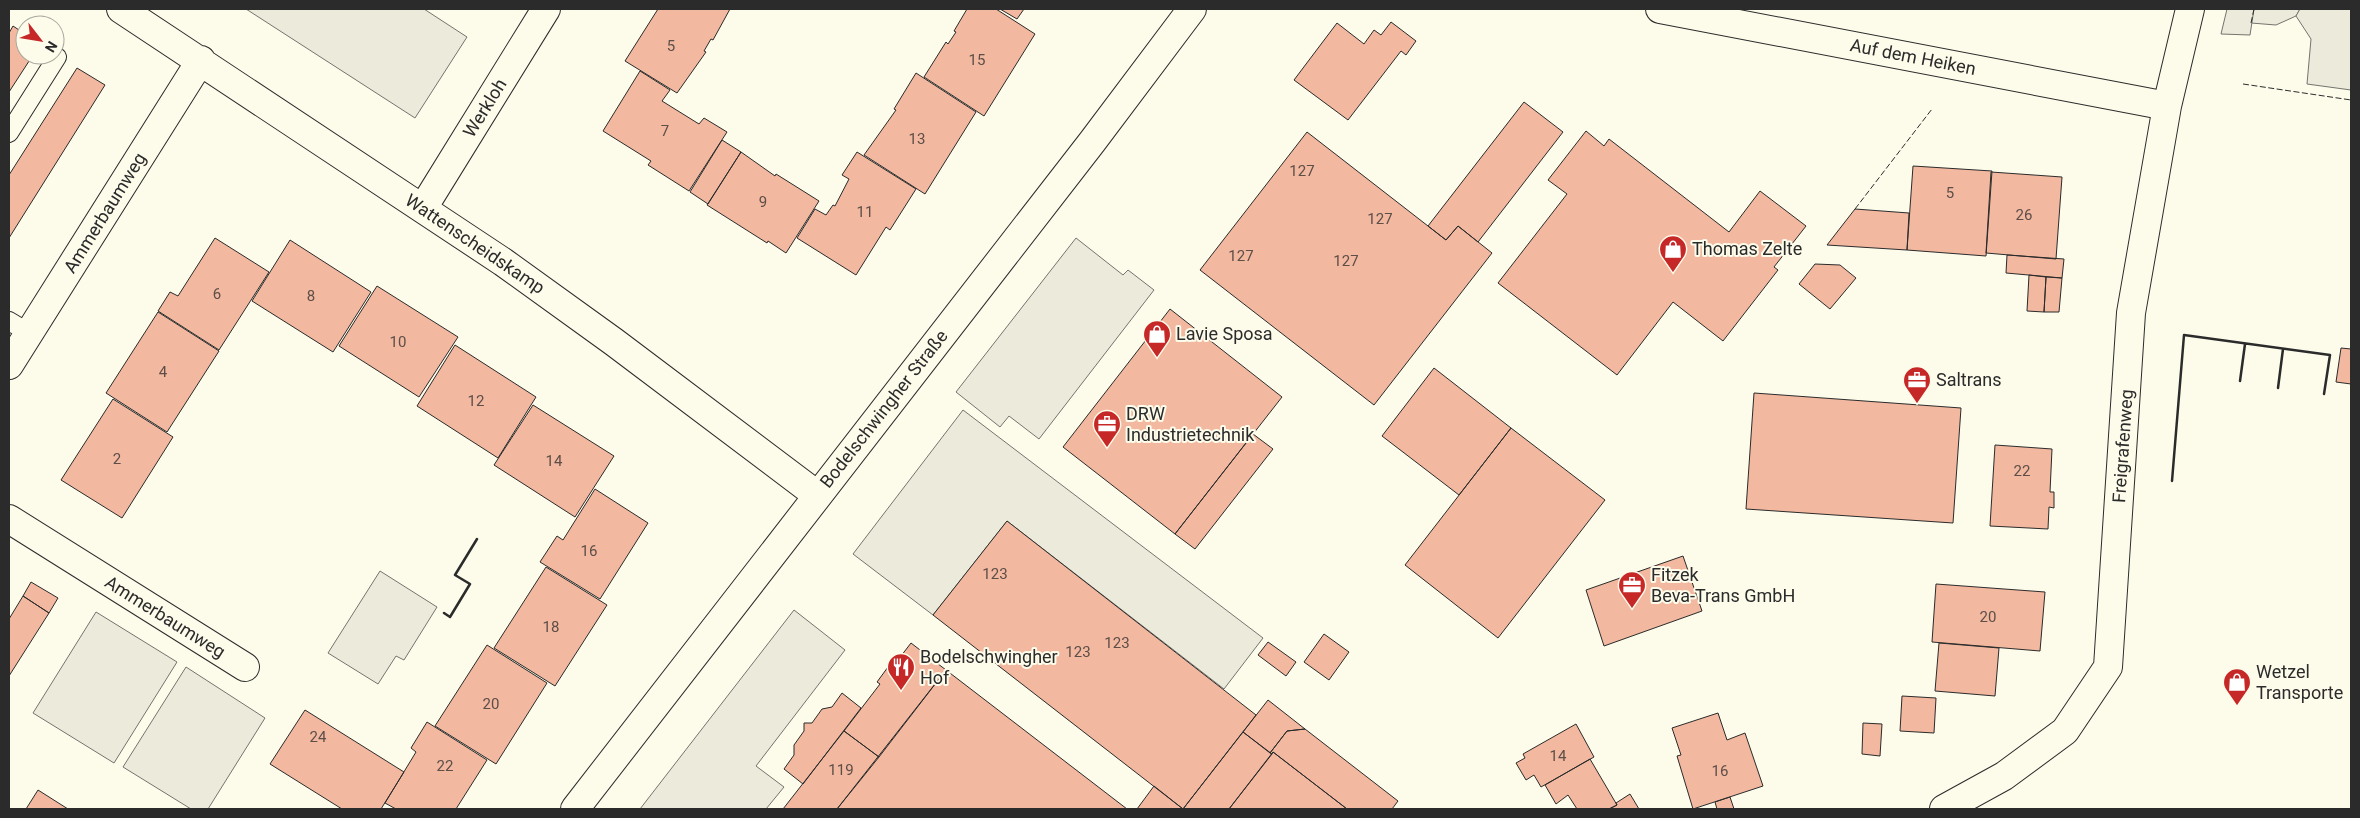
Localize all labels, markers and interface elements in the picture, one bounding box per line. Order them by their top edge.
north arrow [15,15,65,65]
street label: Auf dem Heiken [1849,34,1978,79]
house number: 5 [667,37,675,55]
text: N [42,38,61,55]
house number: 15 [969,51,985,69]
street label: Werkloh [458,75,511,141]
house number: 7 [661,122,669,140]
house number: 13 [909,130,925,148]
street label: Ammerbaumweg [59,149,150,277]
house number: 127 [1289,162,1315,180]
house number: 5 [1946,184,1954,202]
street label: Wattenscheidskamp [402,189,549,298]
house number: 9 [759,193,767,211]
house number: 11 [857,203,873,221]
house number: 26 [2016,206,2032,224]
house number: 127 [1367,210,1393,228]
shop icon: Thomas Zelte [1658,234,1688,273]
place label: Thomas Zelte [1692,238,1802,259]
house number: 127 [1228,247,1254,265]
house number: 127 [1333,252,1359,270]
house number: 6 [213,285,221,303]
house number: 8 [307,287,315,305]
shop icon: Lavie Sposa [1142,319,1172,358]
place label: Lavie Sposa [1176,323,1273,344]
street label: Bodelschwingher Straße [815,326,952,492]
house number: 10 [390,333,406,351]
house number: 4 [159,363,168,381]
office icon: Saltrans [1902,365,1932,404]
place label: Saltrans [1936,369,2002,390]
street label: Freigrafenweg [2108,388,2137,504]
house number: 12 [468,392,484,410]
place label: DRW Industrietechnik [1126,403,1255,445]
office icon: DRW Industrietechnik [1092,409,1122,448]
house number: 2 [113,450,121,468]
house number: 14 [546,452,563,470]
house number: 22 [2014,462,2030,480]
house number: 16 [581,542,597,560]
place label: Fitzek Beva-Trans GmbH [1651,564,1795,606]
house number: 123 [982,565,1008,583]
office icon: Fitzek Beva-Trans GmbH [1617,570,1647,609]
street label: Ammerbaumweg [101,571,229,662]
house number: 20 [1980,608,1996,626]
house number: 18 [543,618,559,636]
house number: 123 [1104,634,1130,652]
house number: 123 [1065,643,1091,661]
place label: Bodelschwingher Hof [920,646,1058,688]
restaurant icon: Bodelschwingher Hof [886,652,916,691]
place label: Wetzel Transporte [2256,661,2343,703]
shop icon: Wetzel Transporte [2222,667,2252,706]
house number: 20 [483,695,499,713]
house number: 24 [310,728,327,746]
house number: 14 [1550,747,1567,765]
house number: 22 [437,757,453,775]
house number: 119 [828,761,854,779]
house number: 16 [1712,762,1728,780]

